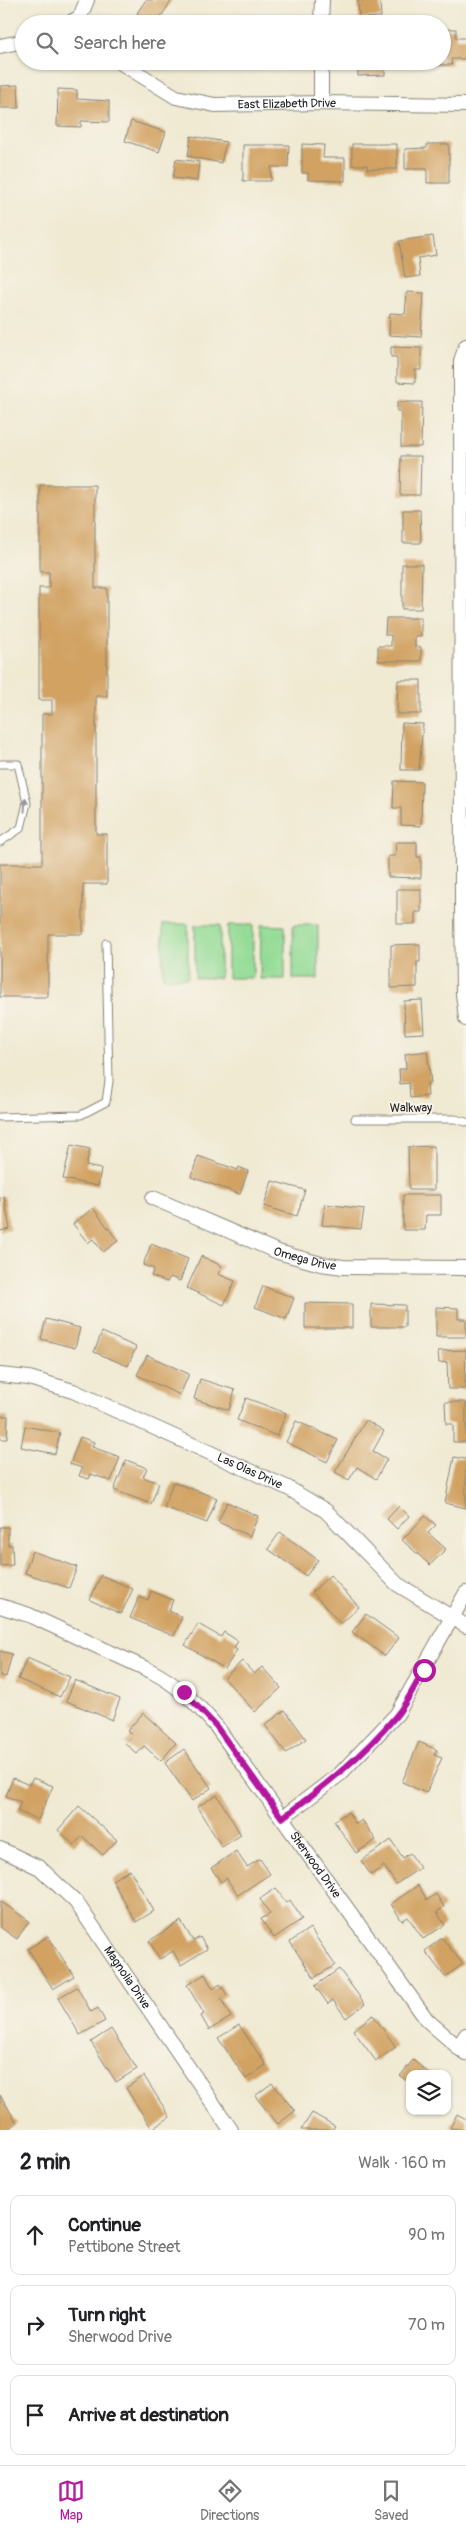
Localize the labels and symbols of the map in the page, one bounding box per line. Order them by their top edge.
street label: East Elizabeth Drive [238,96,336,113]
one-way arrow [22,797,30,813]
street label: Walkway [390,1101,432,1116]
street label: Omega Drive [271,1244,337,1274]
street label: Las Olas Drive [215,1450,285,1493]
route start [413,1659,436,1682]
route end [173,1681,196,1704]
street label: Sherwood Drive [286,1829,344,1901]
street label: Magnolia Drive [100,1943,154,2012]

